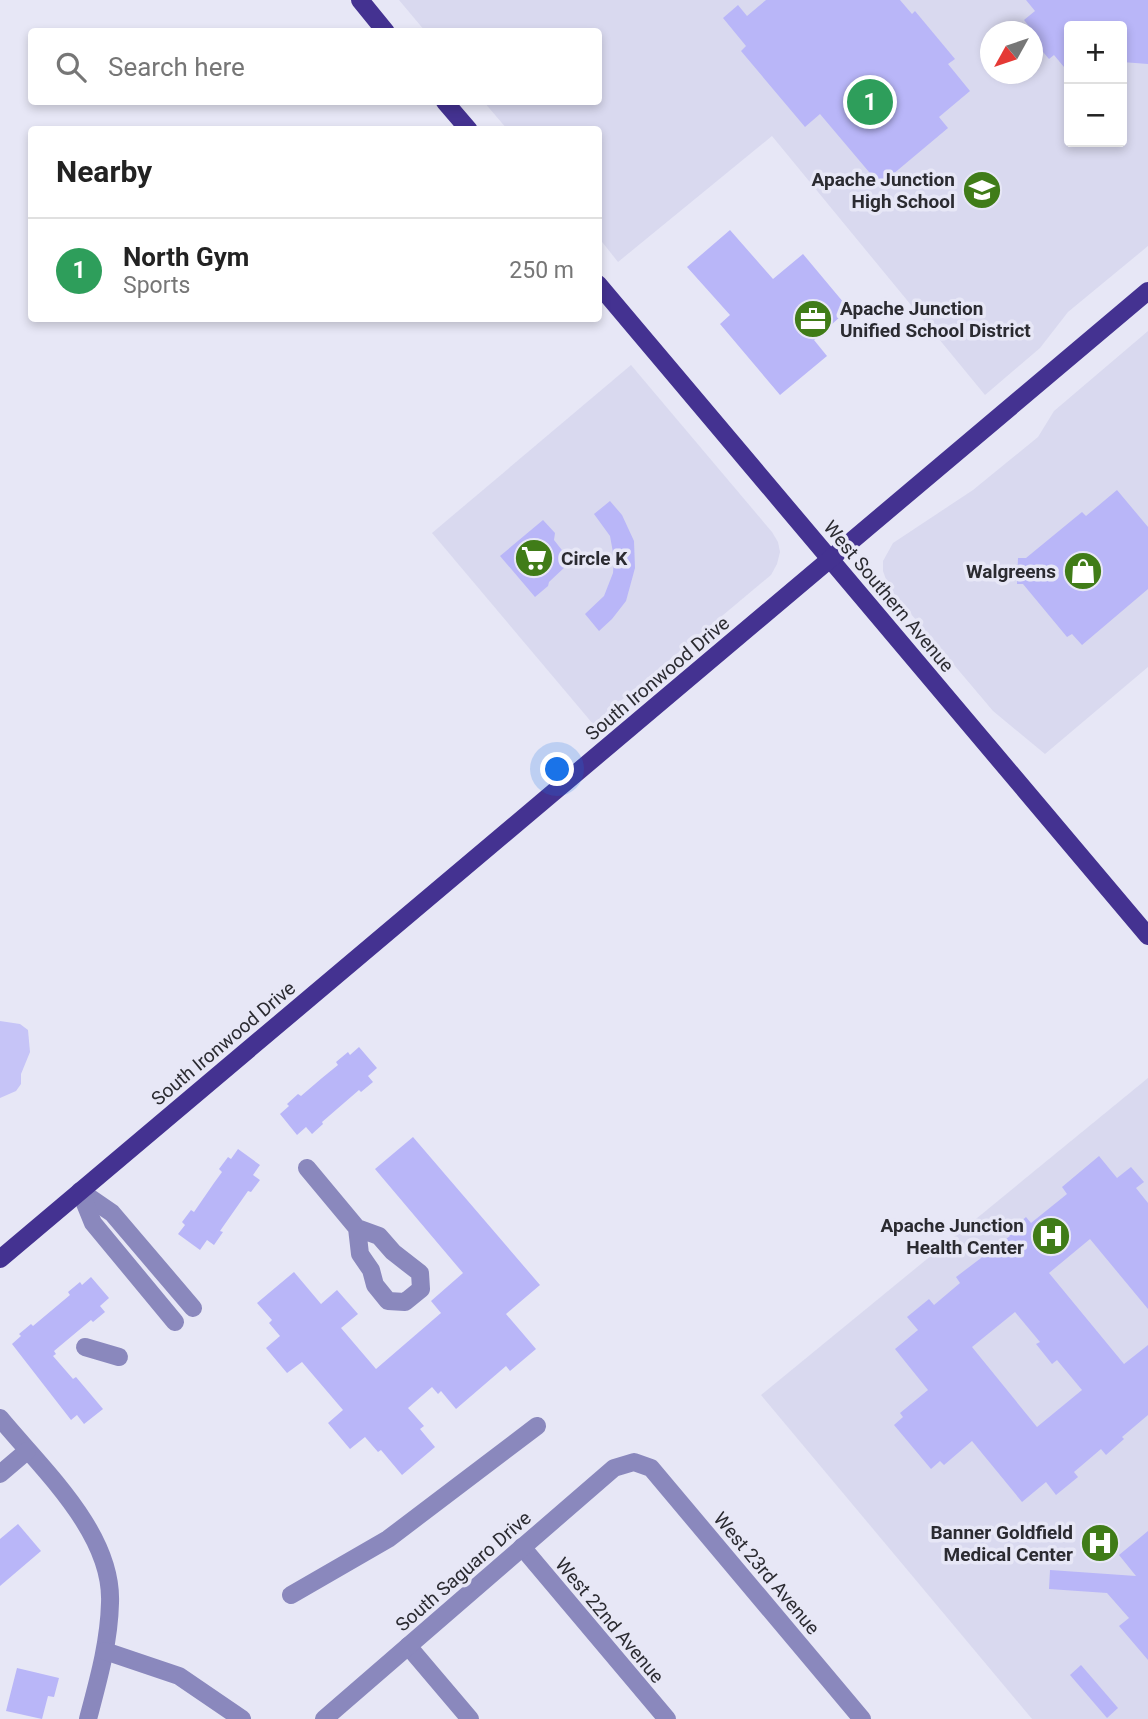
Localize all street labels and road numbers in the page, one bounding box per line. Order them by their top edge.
street label: West Southern Avenue [819,516,959,677]
street label: South Ironwood Drive [581,611,734,745]
street label: South Ironwood Drive [147,976,300,1110]
street label: South Saguaro Drive [391,1506,536,1636]
street label: West 23rd Avenue [709,1507,824,1639]
street label: West 22nd Avenue [550,1553,669,1688]

